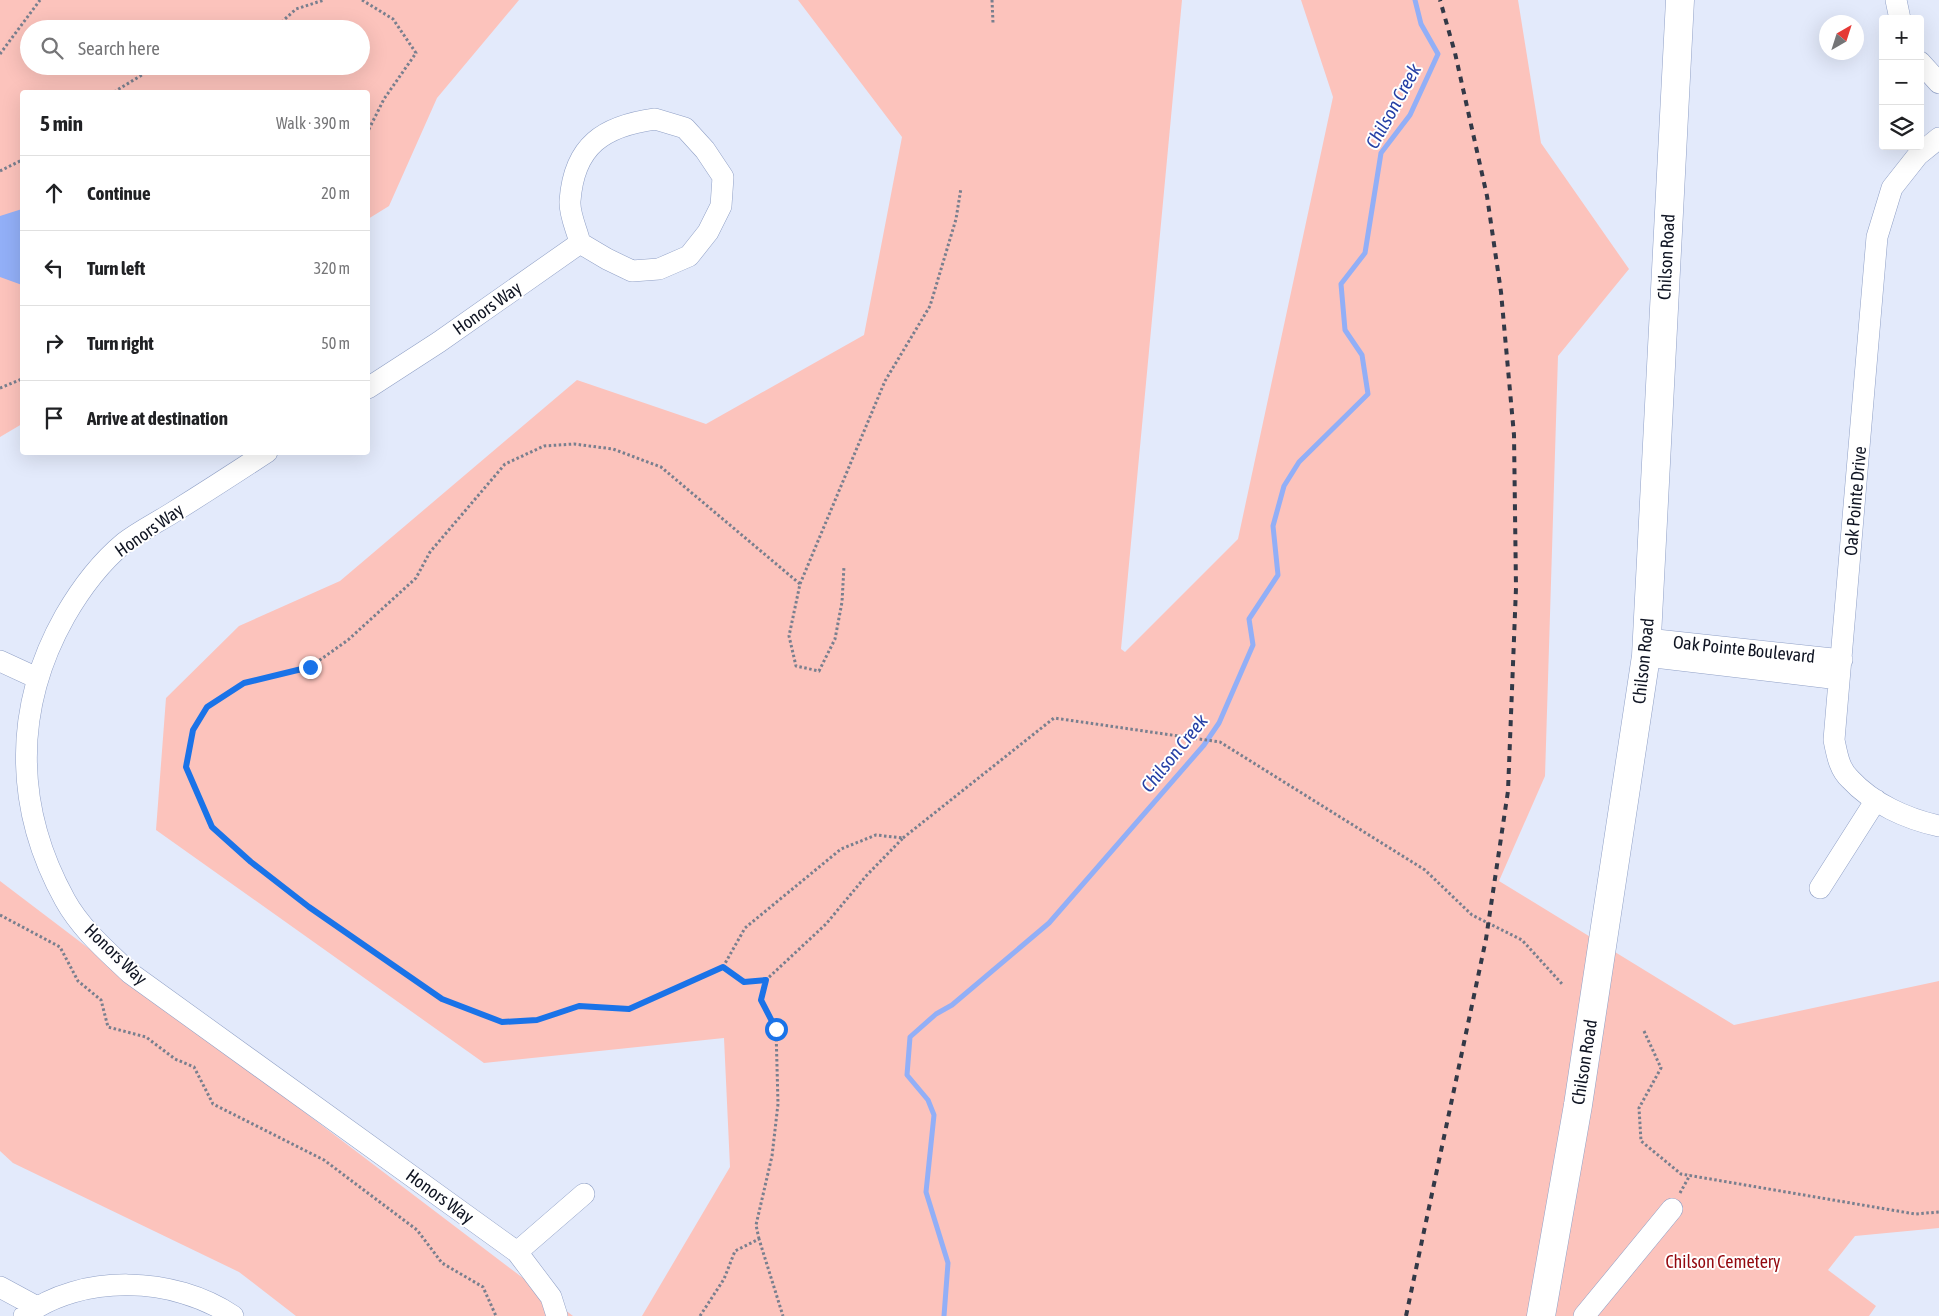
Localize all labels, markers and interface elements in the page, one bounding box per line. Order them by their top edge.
north arrow [1819,15,1864,60]
map controls [1879,15,1924,150]
button: + [1879,15,1924,60]
search box [20,20,370,75]
icon: search [38,34,66,62]
text: Search here [78,37,160,59]
water label: Chilson Creek [1361,59,1426,152]
button: − [1879,60,1924,105]
button: layers [1879,105,1924,150]
text: 5 min [40,111,83,135]
text: Walk · 390 m [276,114,350,132]
icon: ahead [40,179,68,207]
text: Continue [87,182,151,204]
text: 20 m [321,184,350,202]
street label: Chilson Road [1653,213,1679,301]
icon: left [40,254,68,282]
text: Turn left [87,257,145,279]
text: 320 m [314,259,350,277]
street label: Honors Way [449,277,525,339]
icon: right [40,329,68,357]
text: Turn right [87,332,154,354]
text: 50 m [321,334,350,352]
icon: arrive [40,404,68,432]
text: Arrive at destination [87,407,228,429]
street label: Oak Pointe Drive [1840,445,1870,557]
street label: Honors Way [111,499,187,561]
street label: Chilson Road [1628,617,1658,705]
street label: Oak Pointe Boulevard [1672,631,1816,667]
route end [299,656,322,679]
water label: Chilson Creek [1136,709,1212,796]
street label: Honors Way [80,919,152,989]
route start [765,1018,788,1041]
street label: Chilson Road [1567,1018,1601,1106]
street label: Honors Way [402,1164,478,1228]
park label: Chilson Cemetery [1665,1251,1781,1272]

